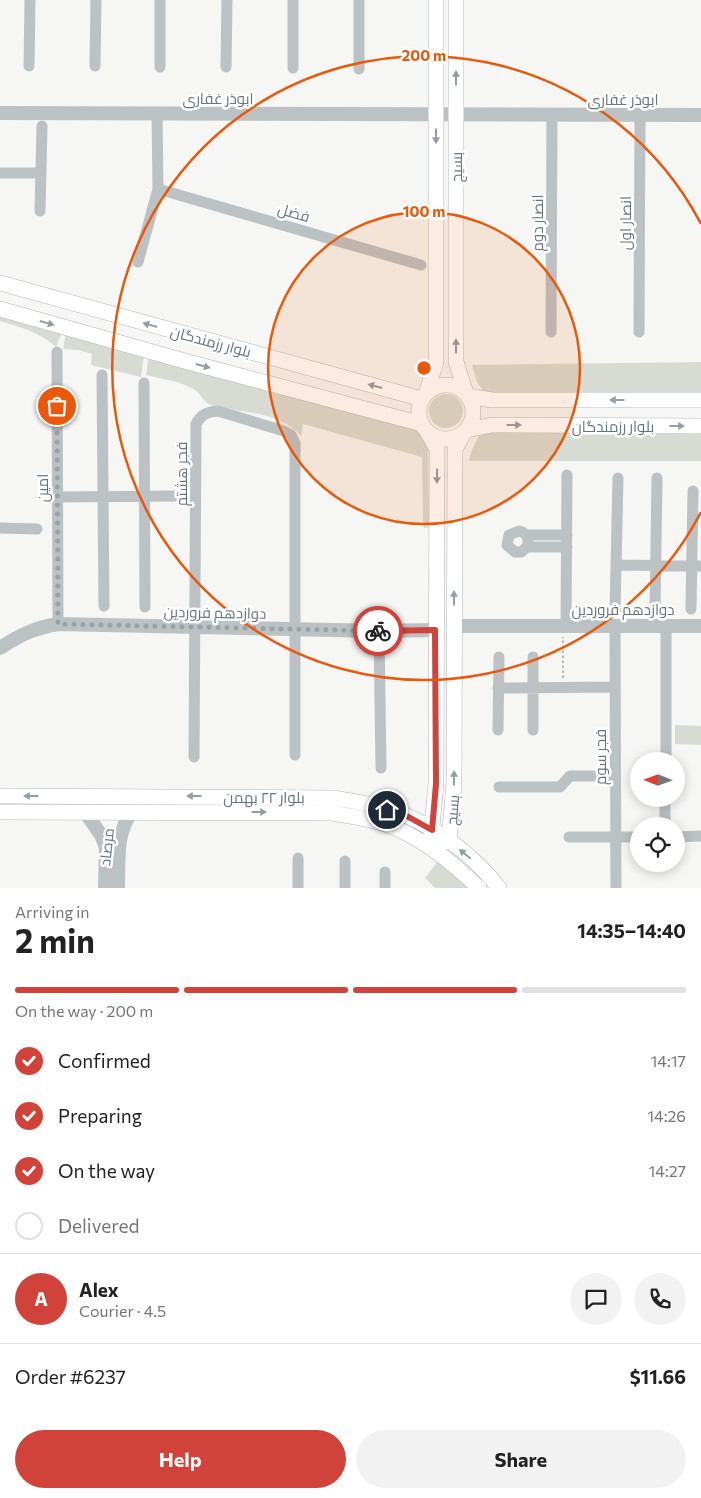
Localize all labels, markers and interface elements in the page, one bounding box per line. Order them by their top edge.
text: 200 m [402,46,446,64]
one-way arrow [452,70,460,86]
street label: ابوذر غفاری [182,89,254,109]
street label: ابوذر غفاری [587,90,659,110]
one-way arrow [432,128,440,144]
street label: بسیج [447,152,468,182]
street label: انصار دوم [528,195,548,251]
street label: انصار اول [616,196,635,250]
street label: فضل [275,199,312,227]
text: 100 m [403,202,445,220]
one-way arrow [39,319,54,327]
one-way arrow [143,320,158,328]
street label: بلوار رزمندگان [168,322,253,362]
one-way arrow [452,337,460,353]
centre of rings [415,359,433,377]
one-way arrow [196,363,211,371]
one-way arrow [367,382,382,390]
pin [36,385,78,427]
icon: bag [43,392,71,420]
one-way arrow [609,396,625,404]
street label: بلوار رزمندگان [572,417,654,437]
one-way arrow [507,421,523,429]
one-way arrow [669,422,685,430]
street label: فجر هشتم [172,442,192,506]
one-way arrow [433,468,441,484]
street label: امین [33,474,53,502]
one-way arrow [450,589,458,605]
street label: دوازدهم فروردین [572,600,674,620]
street label: دوازدهم فروردین [163,602,267,624]
courier [353,606,403,656]
icon: bike [364,617,392,645]
street label: فجر سوم [591,729,611,785]
north arrow [630,752,685,808]
map controls [630,752,685,872]
one-way arrow [450,769,458,785]
street label: بلوار ۲۲ بهمن [223,788,305,808]
pin [366,789,408,831]
one-way arrow [23,792,39,800]
one-way arrow [186,792,202,800]
street label: بسیج [442,794,465,826]
icon: home [373,796,401,824]
one-way arrow [251,808,267,816]
button: locate [630,817,685,872]
street label: مرصاد [95,827,118,867]
one-way arrow [459,848,472,859]
text: Arriving in [15,902,89,921]
text: 14:35–14:40 [577,919,686,942]
text: 2 min [15,920,95,960]
text: On the way · 200 m [15,1001,153,1020]
icon: check [15,1047,43,1075]
text: Confirmed [58,1049,151,1072]
text: 14:17 [650,1051,686,1070]
icon: check [15,1102,43,1130]
text: Preparing [58,1104,142,1127]
text: 14:26 [647,1106,686,1125]
icon: check [15,1157,43,1185]
text: On the way [58,1159,155,1182]
text: 14:27 [649,1161,686,1180]
text: Delivered [58,1214,139,1237]
button: chat [570,1273,622,1325]
button: phone [634,1273,686,1325]
text: Alex [79,1278,119,1301]
text: A [34,1287,48,1310]
text: Courier · 4.5 [79,1301,166,1320]
text: Order #6237 [15,1365,126,1388]
text: $11.66 [630,1365,686,1388]
button: Help [15,1430,346,1488]
button: Share [356,1430,686,1488]

